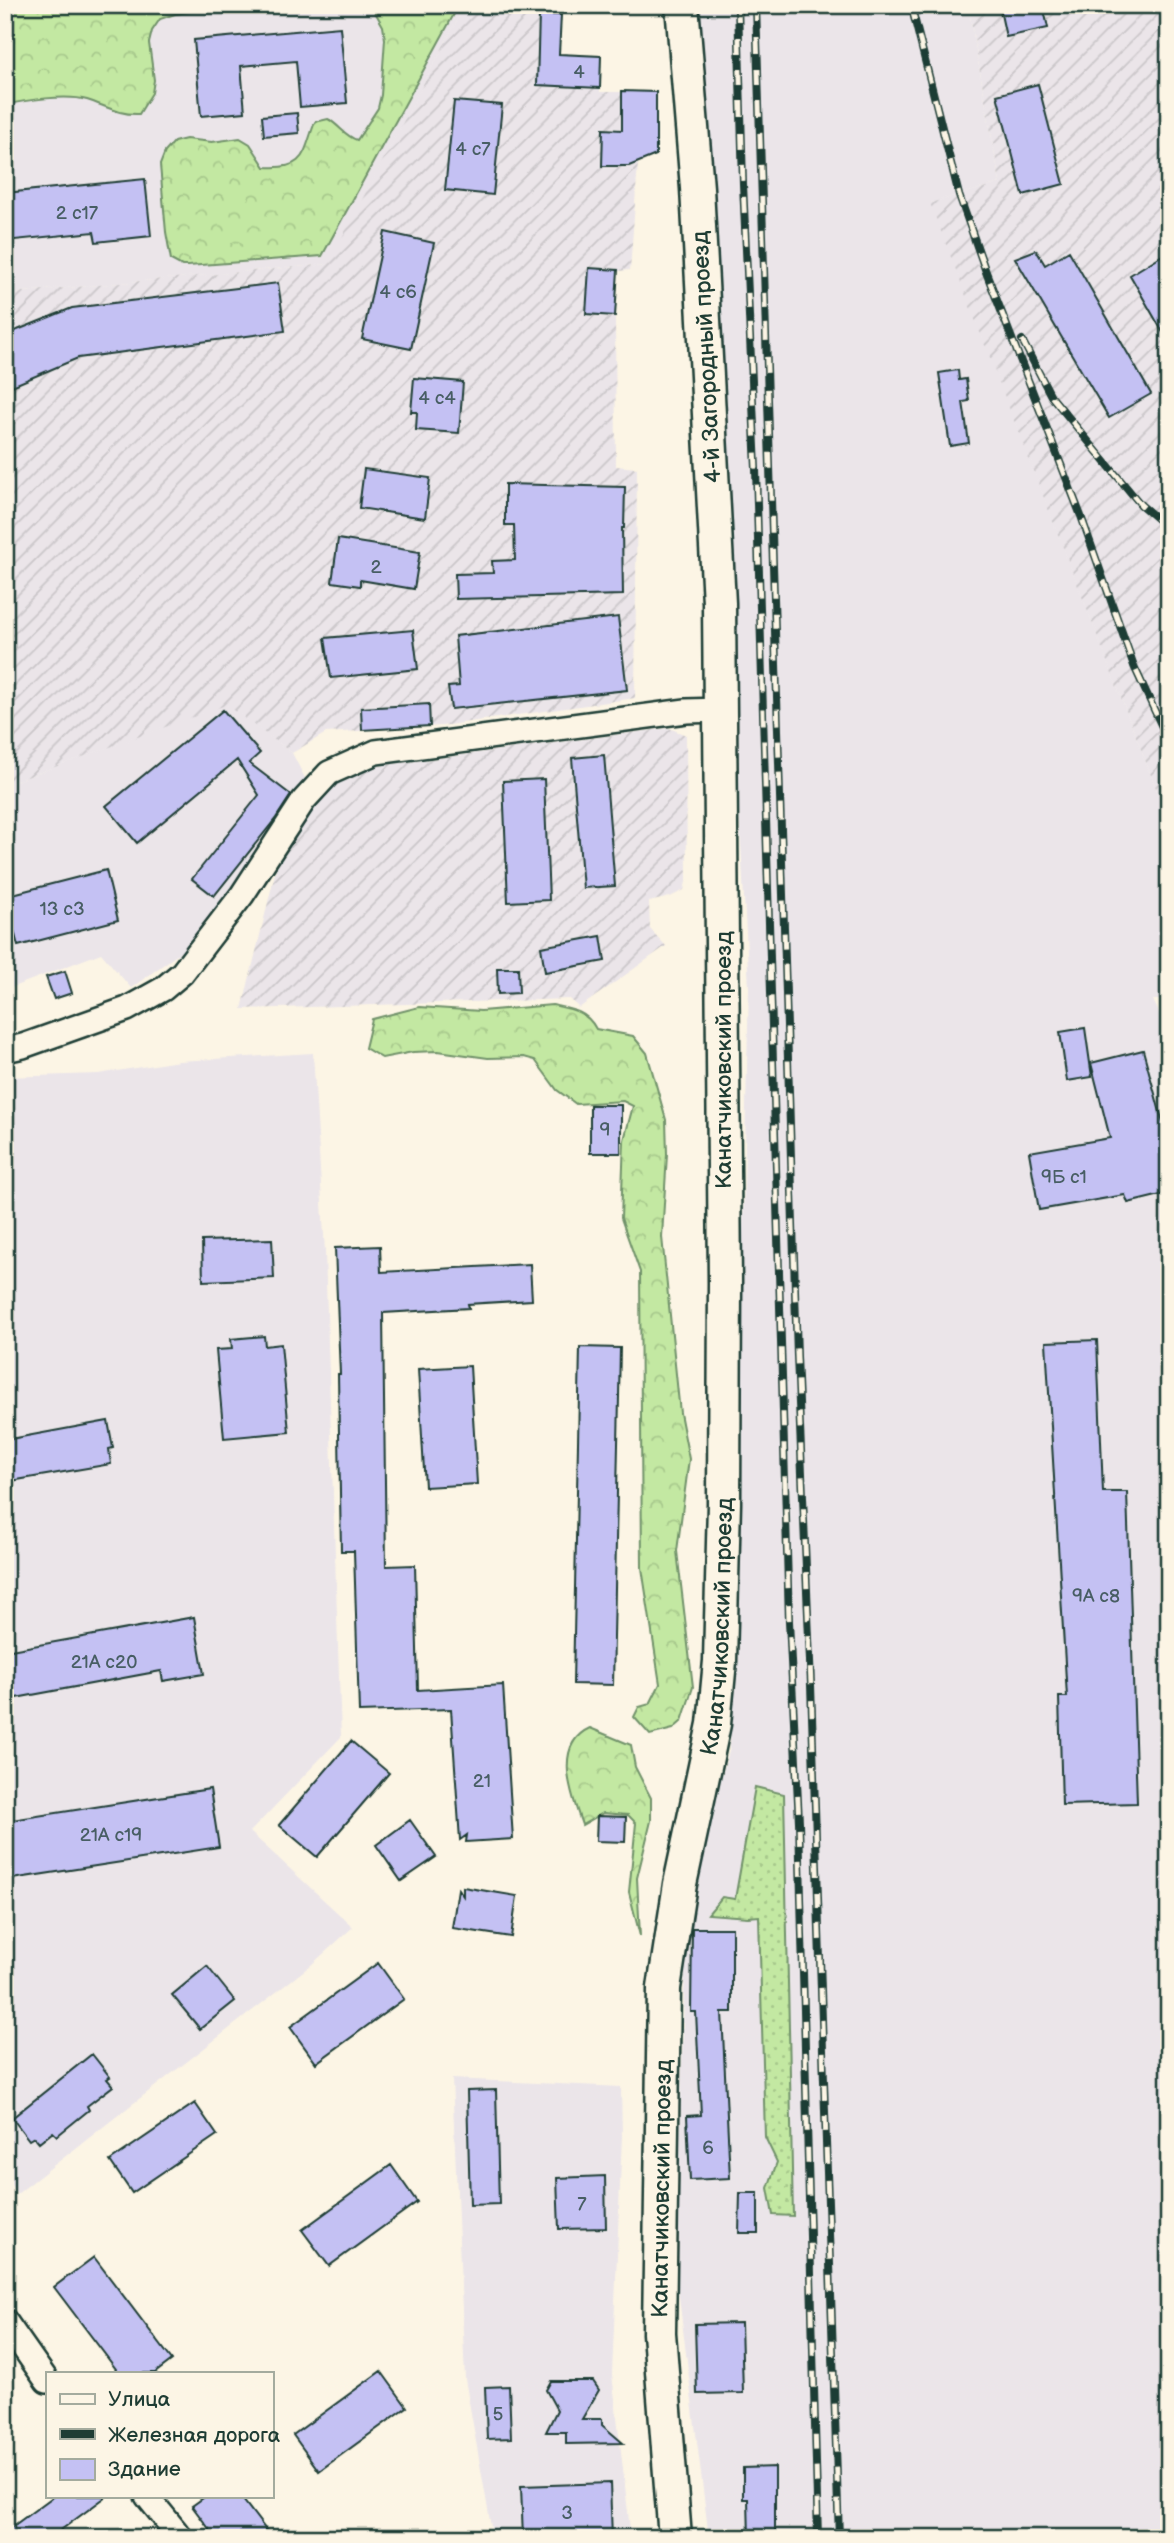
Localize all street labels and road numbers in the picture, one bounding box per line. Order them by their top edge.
street label: 4-й Загородный проезд [686,230,728,484]
street label: Канатчиковский проезд [710,931,738,1189]
street label: Канатчиковский проезд [695,1497,739,1758]
street label: Канатчиковский проезд [646,2059,678,2318]

